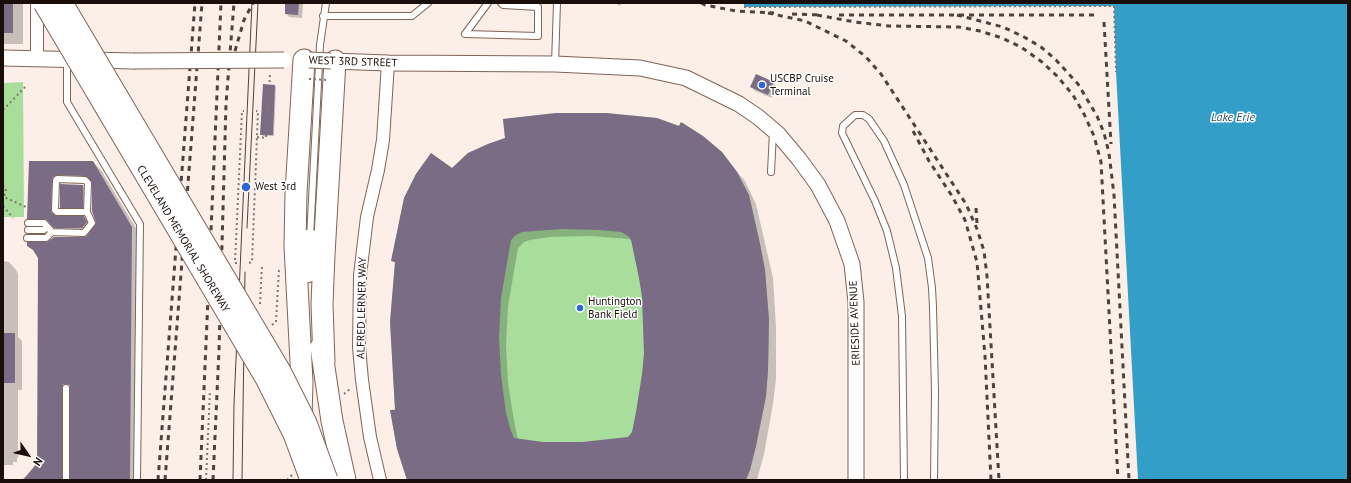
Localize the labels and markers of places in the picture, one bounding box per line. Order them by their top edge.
place label: USCBP Cruise Terminal [770,72,834,98]
marker: USCBP Cruise Terminal [757,80,767,90]
place label: West 3rd [255,180,296,194]
marker: West 3rd [240,181,252,193]
place label: Huntington Bank Field [588,295,641,321]
marker: Huntington Bank Field [575,303,585,313]

